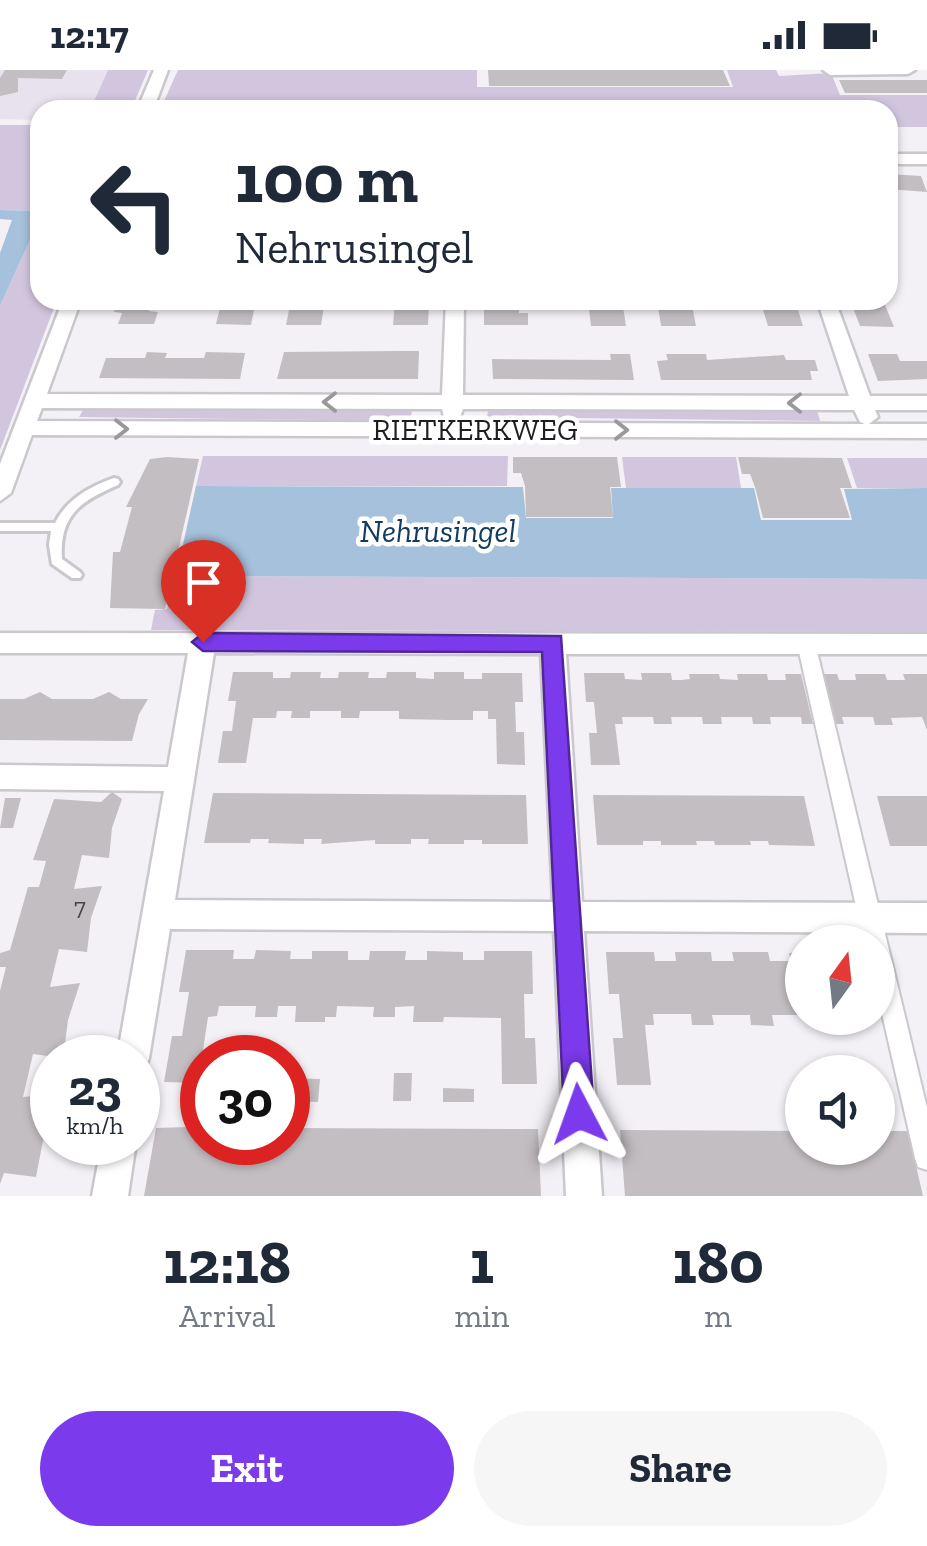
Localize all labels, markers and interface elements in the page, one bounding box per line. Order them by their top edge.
text: 12:17 [50,12,129,58]
text: 100 m [235,136,418,220]
icon: left [70,140,200,270]
text: Nehrusingel [235,221,474,275]
one-way arrow [321,391,336,413]
one-way arrow [786,392,802,414]
street label: RIETKERKWEG [372,412,578,448]
one-way arrow [114,418,129,440]
one-way arrow [614,419,629,441]
water label: Nehrusingel [360,512,516,550]
pin [161,540,246,643]
icon: arrive [176,555,231,610]
house number: 7 [74,891,86,921]
north arrow [785,925,895,1035]
map controls [785,925,895,1165]
speed limit sign: 30 [180,1035,310,1165]
button: sound [785,1055,895,1165]
text: 23 [68,1058,122,1118]
position arrow [527,1062,631,1166]
text: km/h [66,1110,124,1140]
text: 12:18 [163,1226,291,1298]
text: 1 [470,1226,494,1298]
text: 180 [673,1226,764,1298]
text: Arrival [179,1297,275,1335]
text: min [454,1297,509,1335]
text: m [704,1297,732,1335]
button: Exit [40,1411,454,1526]
button: Share [474,1411,887,1526]

